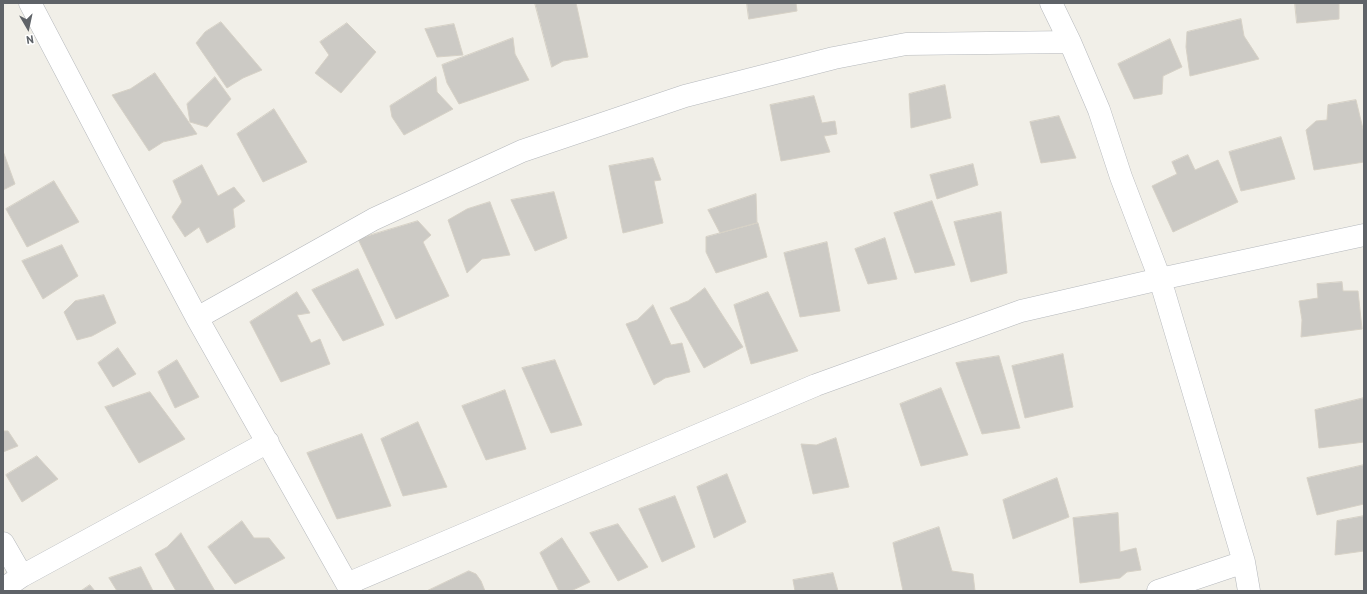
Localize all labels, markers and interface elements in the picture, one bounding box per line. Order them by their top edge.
north arrow [8,8,48,48]
text: N [25,33,35,47]

